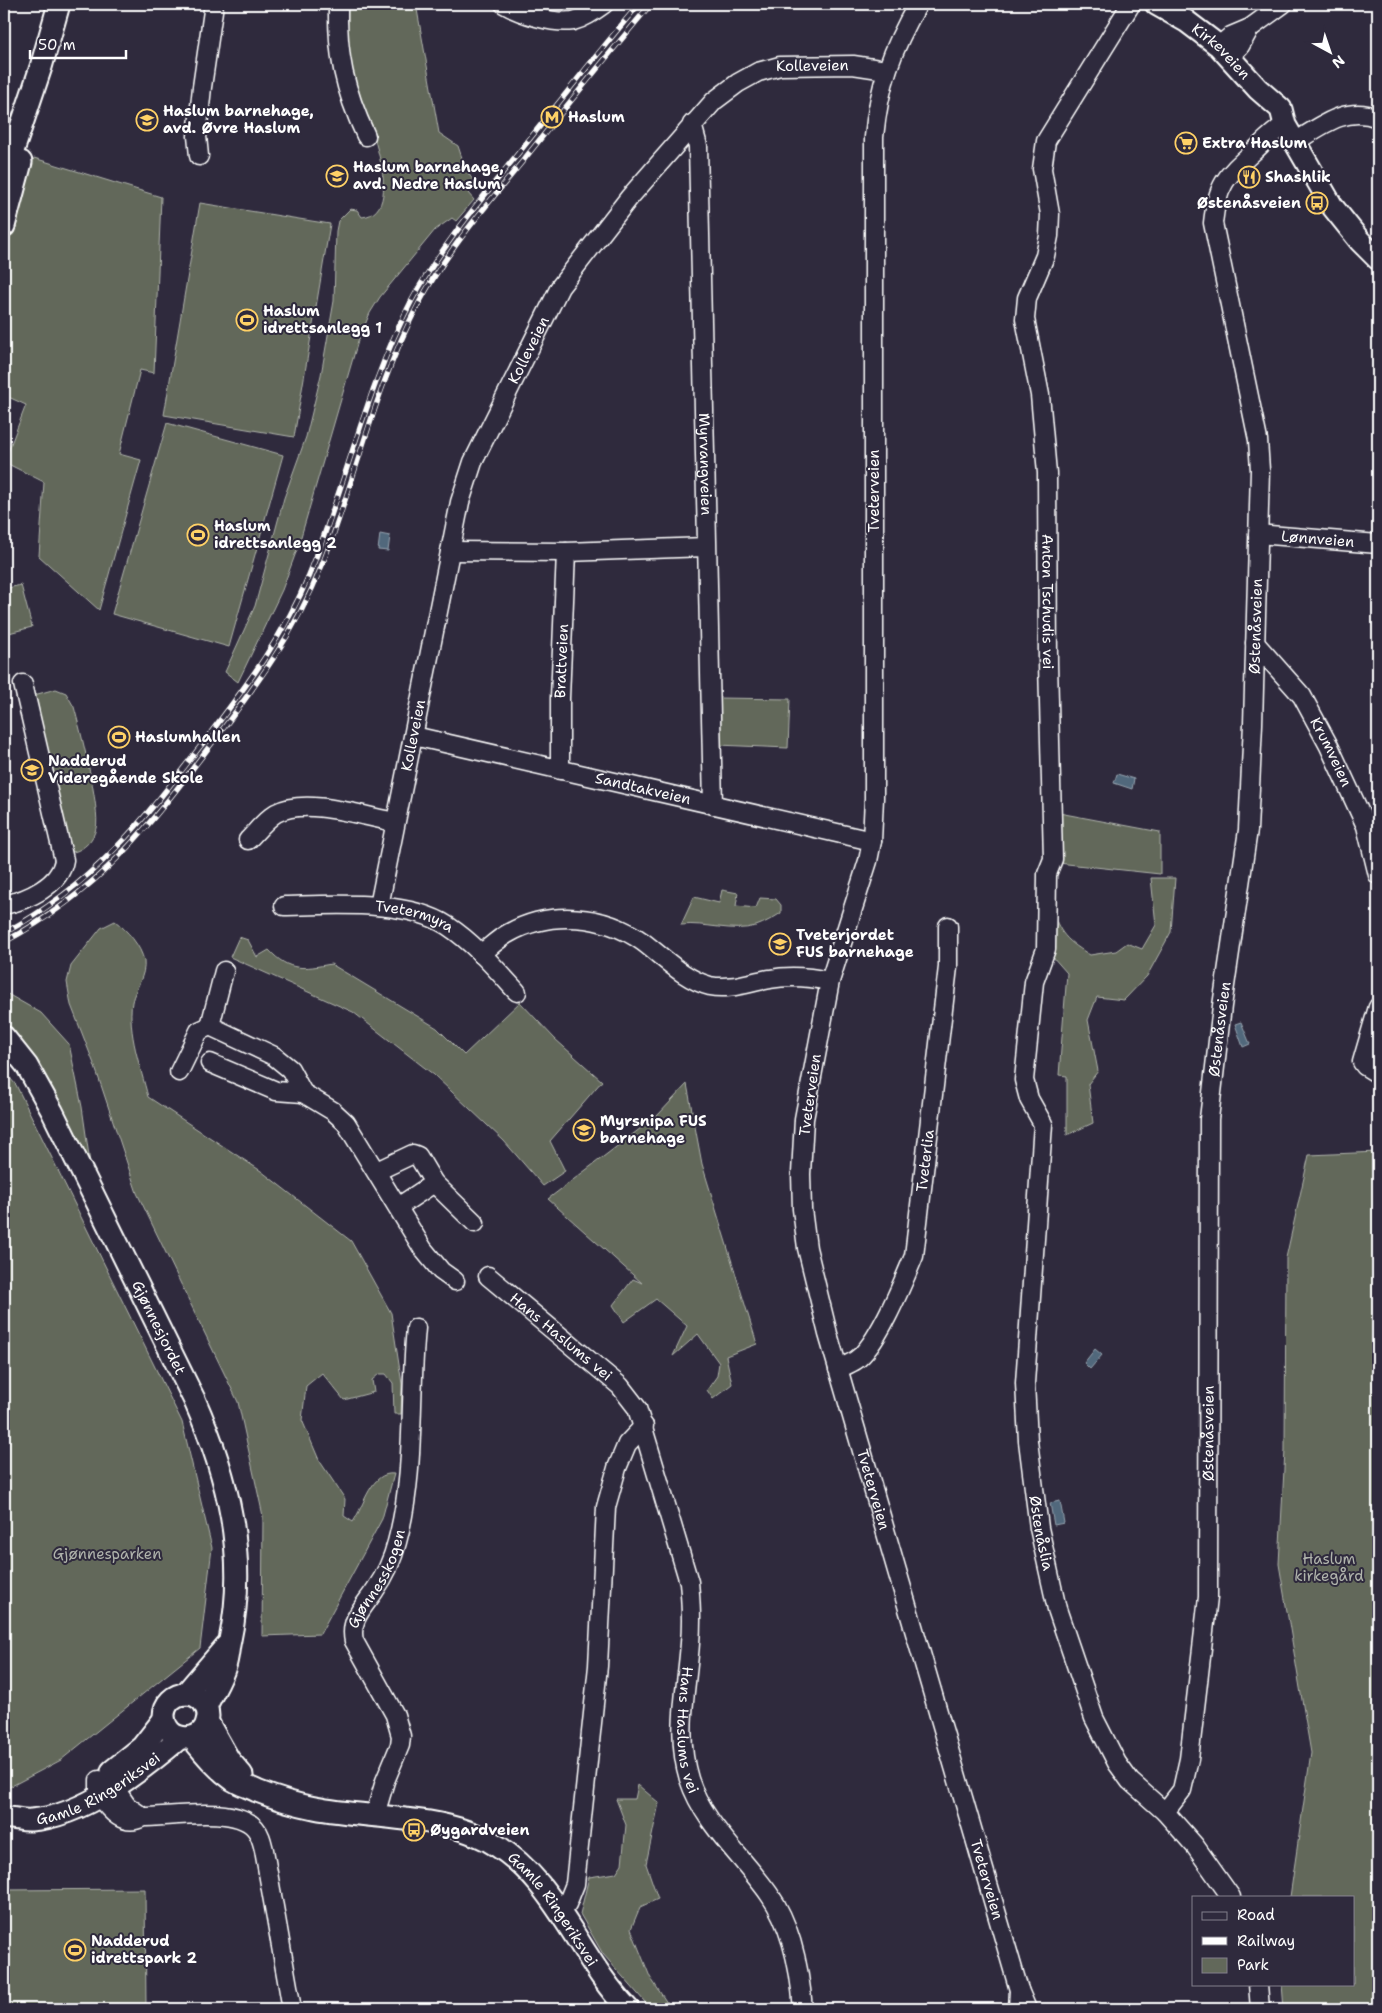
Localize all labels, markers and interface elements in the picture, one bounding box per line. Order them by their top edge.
street label: Kirkeveien [1188,19,1255,84]
scale bar [30,28,126,60]
north arrow [1304,28,1354,78]
text: 50 m [38,35,76,55]
text: N [1328,51,1348,72]
street label: Kolleveien [776,55,849,76]
place label: Haslum barnehage, avd. Øvre Haslum [163,101,314,138]
metro station icon: Haslum [540,105,564,129]
place label: Haslum [568,107,625,127]
school or university icon: Haslum barnehage, avd. Øvre Haslum [135,108,159,132]
supermarket icon: Extra Haslum [1174,131,1198,155]
place label: Extra Haslum [1202,133,1308,153]
place label: Haslum barnehage, avd. Nedre Haslum [353,157,504,194]
school or university icon: Haslum barnehage, avd. Nedre Haslum [325,164,349,188]
restaurant icon: Shashlik [1237,165,1261,189]
place label: Shashlik [1265,167,1331,187]
bus stop icon: Østenåsveien [1305,191,1329,215]
place label: Østenåsveien [1197,193,1301,213]
place label: Haslum idrettsanlegg 1 [263,301,382,338]
sports icon: Haslum idrettsanlegg 1 [235,308,259,332]
street label: Kolleveien [503,313,554,387]
street label: Myrvangveien [694,413,716,516]
street label: Tveterveien [864,450,884,532]
place label: Haslum idrettsanlegg 2 [214,516,337,553]
sports icon: Haslum idrettsanlegg 2 [186,523,210,547]
street label: Lønnveien [1280,526,1355,552]
street label: Anton Tschudis vei [1037,534,1058,670]
street label: Østenåsveien [1244,578,1267,674]
street label: Brattveien [550,623,573,699]
street label: Kolleveien [396,698,430,773]
street label: Krumveien [1305,714,1356,790]
sports icon: Haslumhallen [107,725,131,749]
place label: Haslumhallen [135,727,241,747]
place label: Nadderud Videregående Skole [48,751,204,788]
school or university icon: Nadderud Videregående Skole [20,758,44,782]
street label: Sandtakveien [593,768,693,809]
street label: Tvetermyra [374,896,459,938]
place label: Tveterjordet FUS barnehage [796,925,914,962]
school or university icon: Tveterjordet FUS barnehage [768,932,792,956]
street label: Østenåsveien [1204,980,1235,1078]
street label: Tveterveien [794,1053,826,1137]
place label: Myrsnipa FUS barnehage [600,1111,707,1148]
school or university icon: Myrsnipa FUS barnehage [572,1118,596,1142]
street label: Tveterlia [912,1128,939,1193]
street label: Gjønnesjordet [127,1277,190,1378]
street label: Hans Haslums vei [505,1288,617,1385]
street label: Østenåsveien [1198,1386,1218,1481]
street label: Tveterveien [852,1447,894,1532]
street label: Østenåslia [1025,1494,1058,1573]
street label: Gjønnesskogen [343,1527,410,1631]
park label: Gjønnesparken [53,1544,161,1564]
park label: Haslum kirkegård [1294,1549,1364,1586]
street label: Hans Haslums vei [672,1665,703,1797]
street label: Gamle Ringeriksvei [35,1748,164,1830]
bus stop icon: Øygardveien [402,1818,426,1842]
place label: Øygardveien [430,1820,529,1840]
street label: Tveterveien [966,1837,1008,1922]
street label: Gamle Ringeriksvei [504,1847,602,1970]
legend [1192,1896,1354,1986]
text: Road [1237,1905,1275,1925]
place label: Nadderud idrettspark 2 [91,1931,198,1968]
text: Railway [1237,1931,1295,1951]
sports icon: Nadderud idrettspark 2 [63,1938,87,1962]
text: Park [1237,1955,1269,1975]

